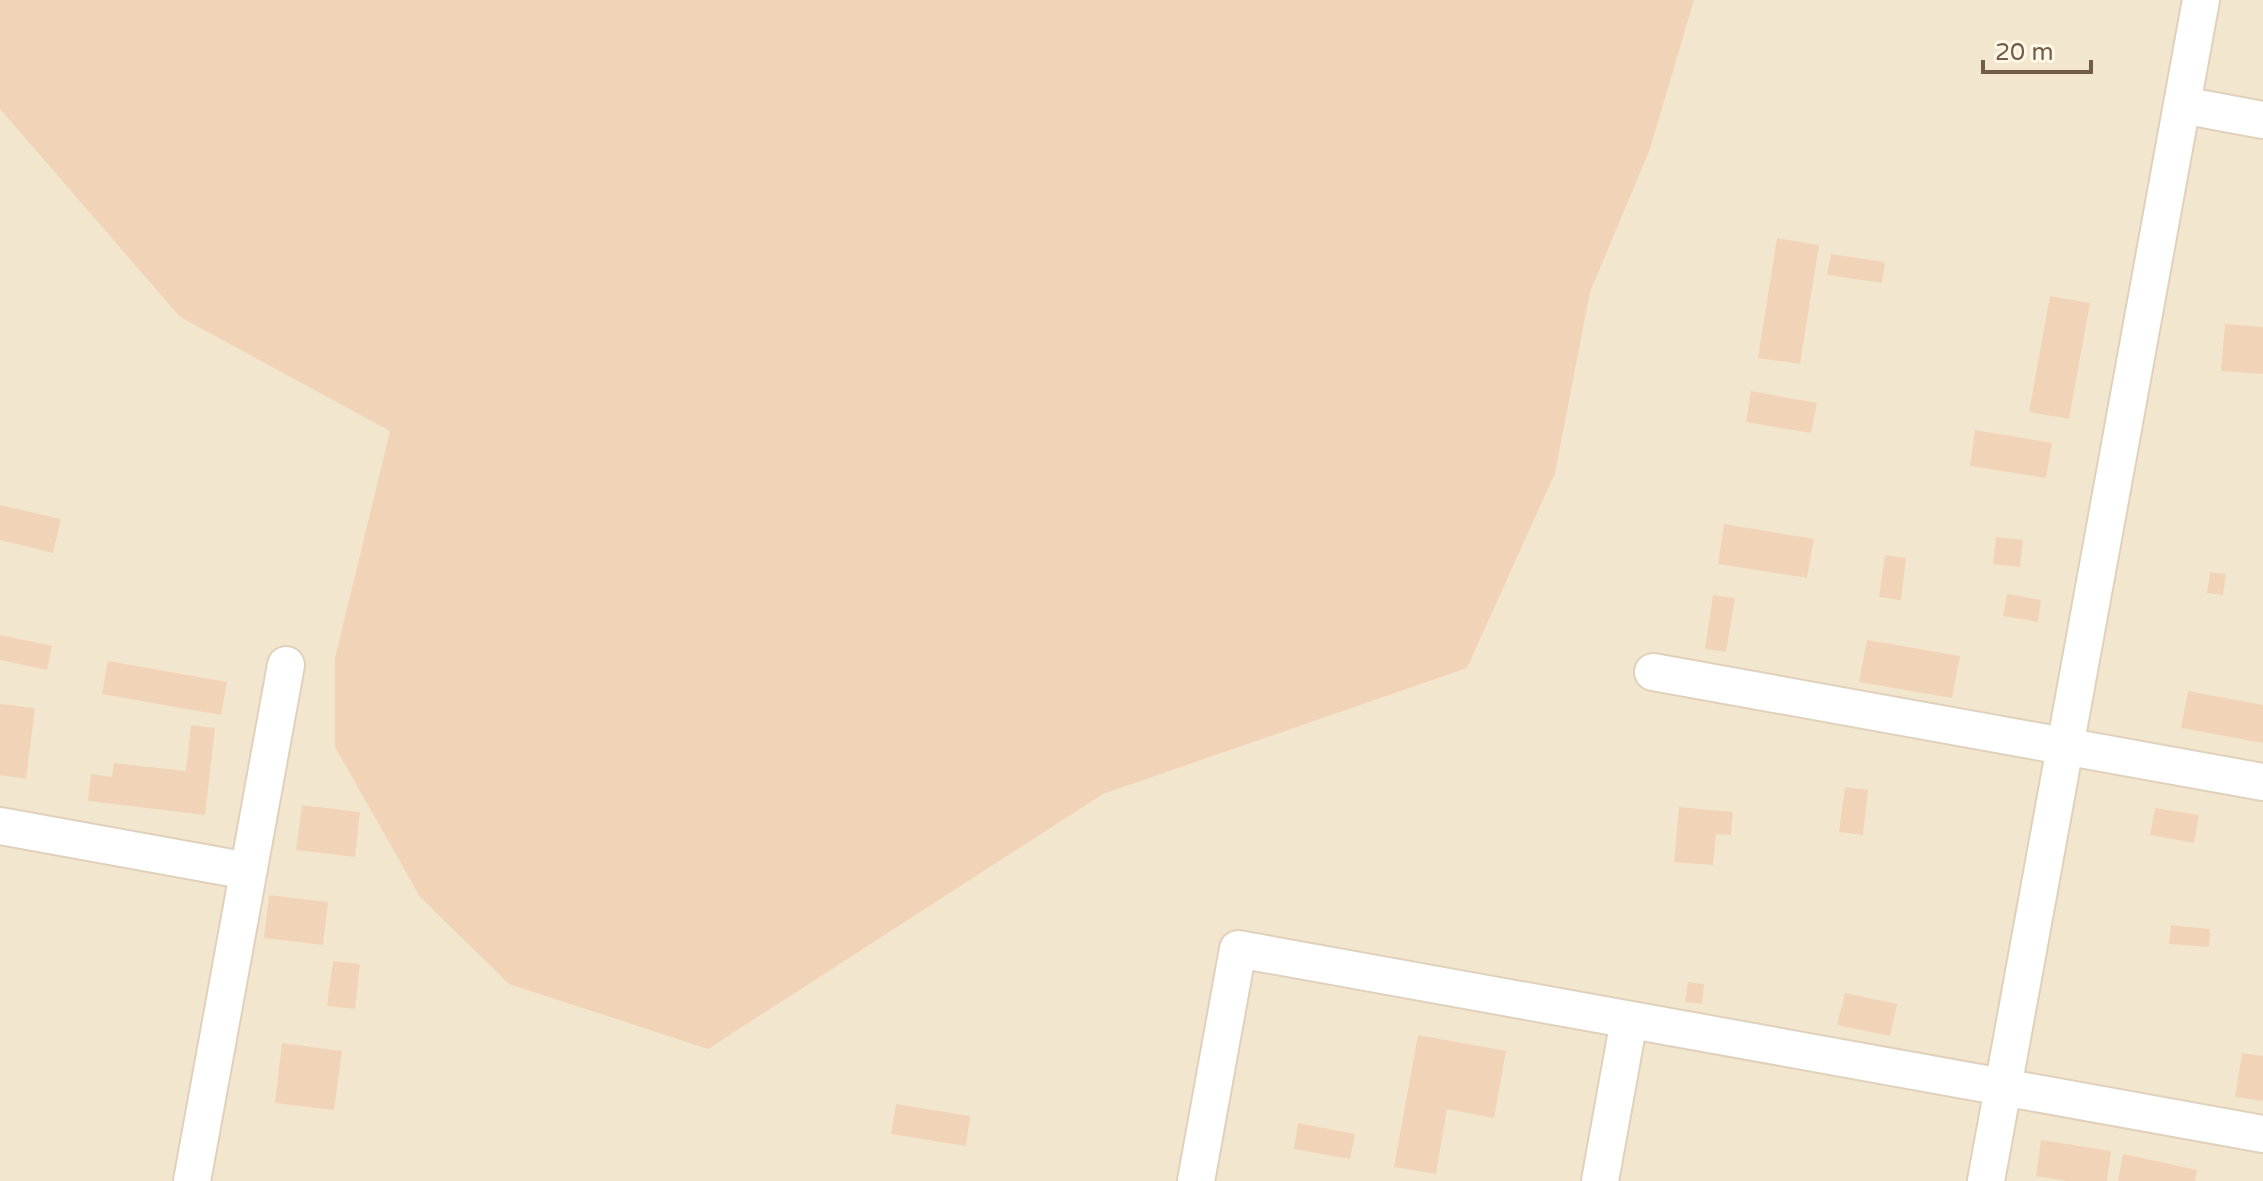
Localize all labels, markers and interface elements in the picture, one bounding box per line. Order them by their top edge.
scale bar [1983,24,2091,74]
text: 20 m [1995,38,2053,67]

